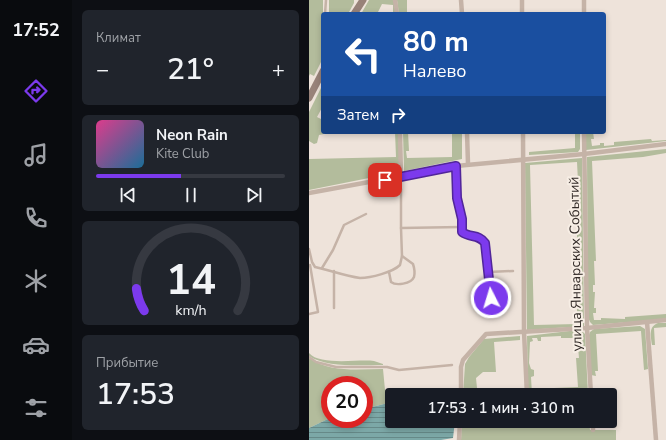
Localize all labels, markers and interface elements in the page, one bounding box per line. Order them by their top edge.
text: 17:52 [12,18,60,42]
text: 80 m [403,23,469,61]
icon: left [337,28,389,80]
text: Климат [96,29,141,47]
text: 21° [167,49,214,90]
text: − [96,55,109,85]
text: + [272,55,285,85]
text: Налево [403,59,467,83]
icon: directions [22,77,50,105]
icon: right [387,104,409,126]
text: Затем [337,105,379,125]
text: Neon Rain [156,125,228,145]
icon: music [22,141,50,169]
text: Kite Club [156,145,209,163]
pin [368,163,402,197]
icon: arrive [374,169,396,191]
street label: улица Январских Событий [564,176,587,352]
icon: previous [117,184,139,206]
icon: pause [180,184,202,206]
icon: next [243,184,265,206]
icon: phone [22,204,50,232]
text: 14 [166,251,215,308]
icon: climate [22,267,50,295]
position arrow [470,277,512,319]
text: km/h [175,300,206,319]
icon: car [22,331,50,359]
text: Прибытие [96,354,158,372]
text: 17:53 [96,374,175,415]
speed limit sign: 20 [321,376,373,428]
icon: filters [22,394,50,422]
text: 17:53 · 1 мин · 310 m [427,398,575,418]

